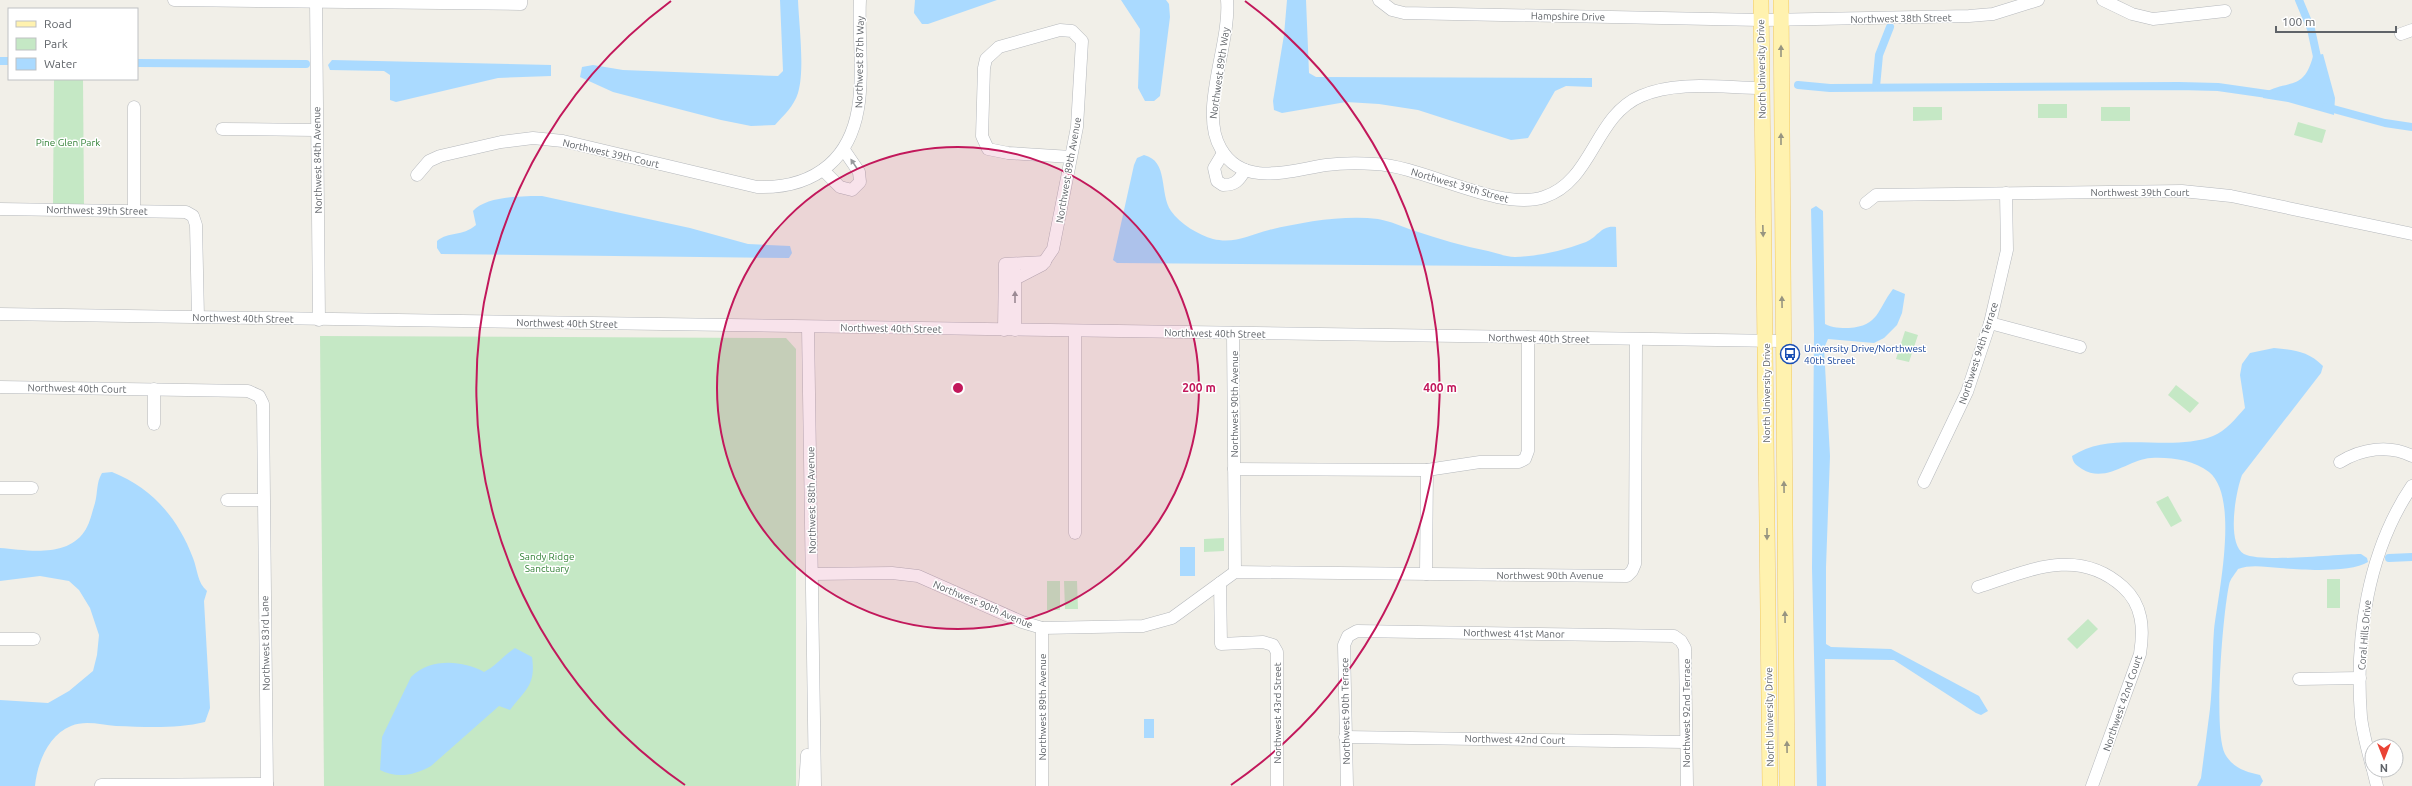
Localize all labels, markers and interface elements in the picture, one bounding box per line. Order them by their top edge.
legend [8,8,138,80]
scale bar [2276,8,2396,34]
street label: Hampshire Drive [1531,10,1605,23]
street label: Northwest 38th Street [1850,12,1952,25]
text: 100 m [2282,15,2315,28]
street label: Northwest 87th Way [853,16,866,108]
text: Road [44,17,72,30]
street label: North University Drive [1755,19,1768,119]
street label: Northwest 89th Way [1208,26,1231,120]
text: Park [44,37,68,50]
one-way arrow [1778,44,1784,57]
text: Water [44,57,77,70]
street label: Northwest 84th Avenue [311,106,324,214]
street label: Northwest 89th Avenue [1054,116,1083,224]
one-way arrow [1778,132,1784,145]
park label: Pine Glen Park [36,137,100,148]
street label: Northwest 39th Court [561,137,660,170]
one-way arrow [850,159,858,169]
street label: Northwest 39th Street [1410,166,1510,205]
street label: Northwest 39th Court [2091,187,2189,198]
street label: Northwest 39th Street [46,204,148,217]
one-way arrow [1760,225,1766,238]
one-way arrow [1012,290,1018,303]
one-way arrow [1779,295,1785,308]
street label: Northwest 94th Terrace [1957,301,2000,406]
street label: Northwest 40th Street [192,312,294,325]
street label: Northwest 40th Street [516,317,618,330]
street label: Northwest 40th Street [840,322,942,335]
street label: Northwest 40th Street [1164,327,1266,340]
street label: Northwest 40th Street [1488,332,1590,345]
street label: North University Drive [1761,343,1772,443]
bus stop icon: University Drive/Northwest 40th Street [1779,343,1801,365]
place label: University Drive/Northwest 40th Street [1804,343,1926,366]
street label: Northwest 90th Avenue [1229,350,1240,458]
centre of rings [951,381,965,395]
text: 200 m [1182,381,1216,394]
text: 400 m [1423,381,1457,394]
street label: Northwest 40th Court [27,382,127,395]
street label: Northwest 88th Avenue [805,446,818,554]
one-way arrow [1781,480,1787,493]
one-way arrow [1764,528,1770,541]
park label: Sandy Ridge Sanctuary [520,551,574,574]
street label: Northwest 90th Avenue [1496,570,1604,581]
street label: Northwest 90th Avenue [931,578,1034,630]
street label: Northwest 83rd Lane [259,595,272,691]
street label: Coral Hills Drive [2356,599,2373,671]
one-way arrow [1782,610,1788,623]
street label: Northwest 41st Manor [1463,627,1565,640]
street label: Northwest 89th Avenue [1037,653,1048,761]
street label: Northwest 42nd Court [2101,654,2144,753]
street label: Northwest 90th Terrace [1339,657,1352,765]
street label: Northwest 92nd Terrace [1681,659,1692,767]
street label: Northwest 43rd Street [1272,662,1283,764]
street label: North University Drive [1763,667,1776,767]
street label: Northwest 42nd Court [1465,733,1566,746]
north arrow [2364,738,2404,778]
one-way arrow [1784,740,1790,753]
text: N [2380,762,2388,774]

